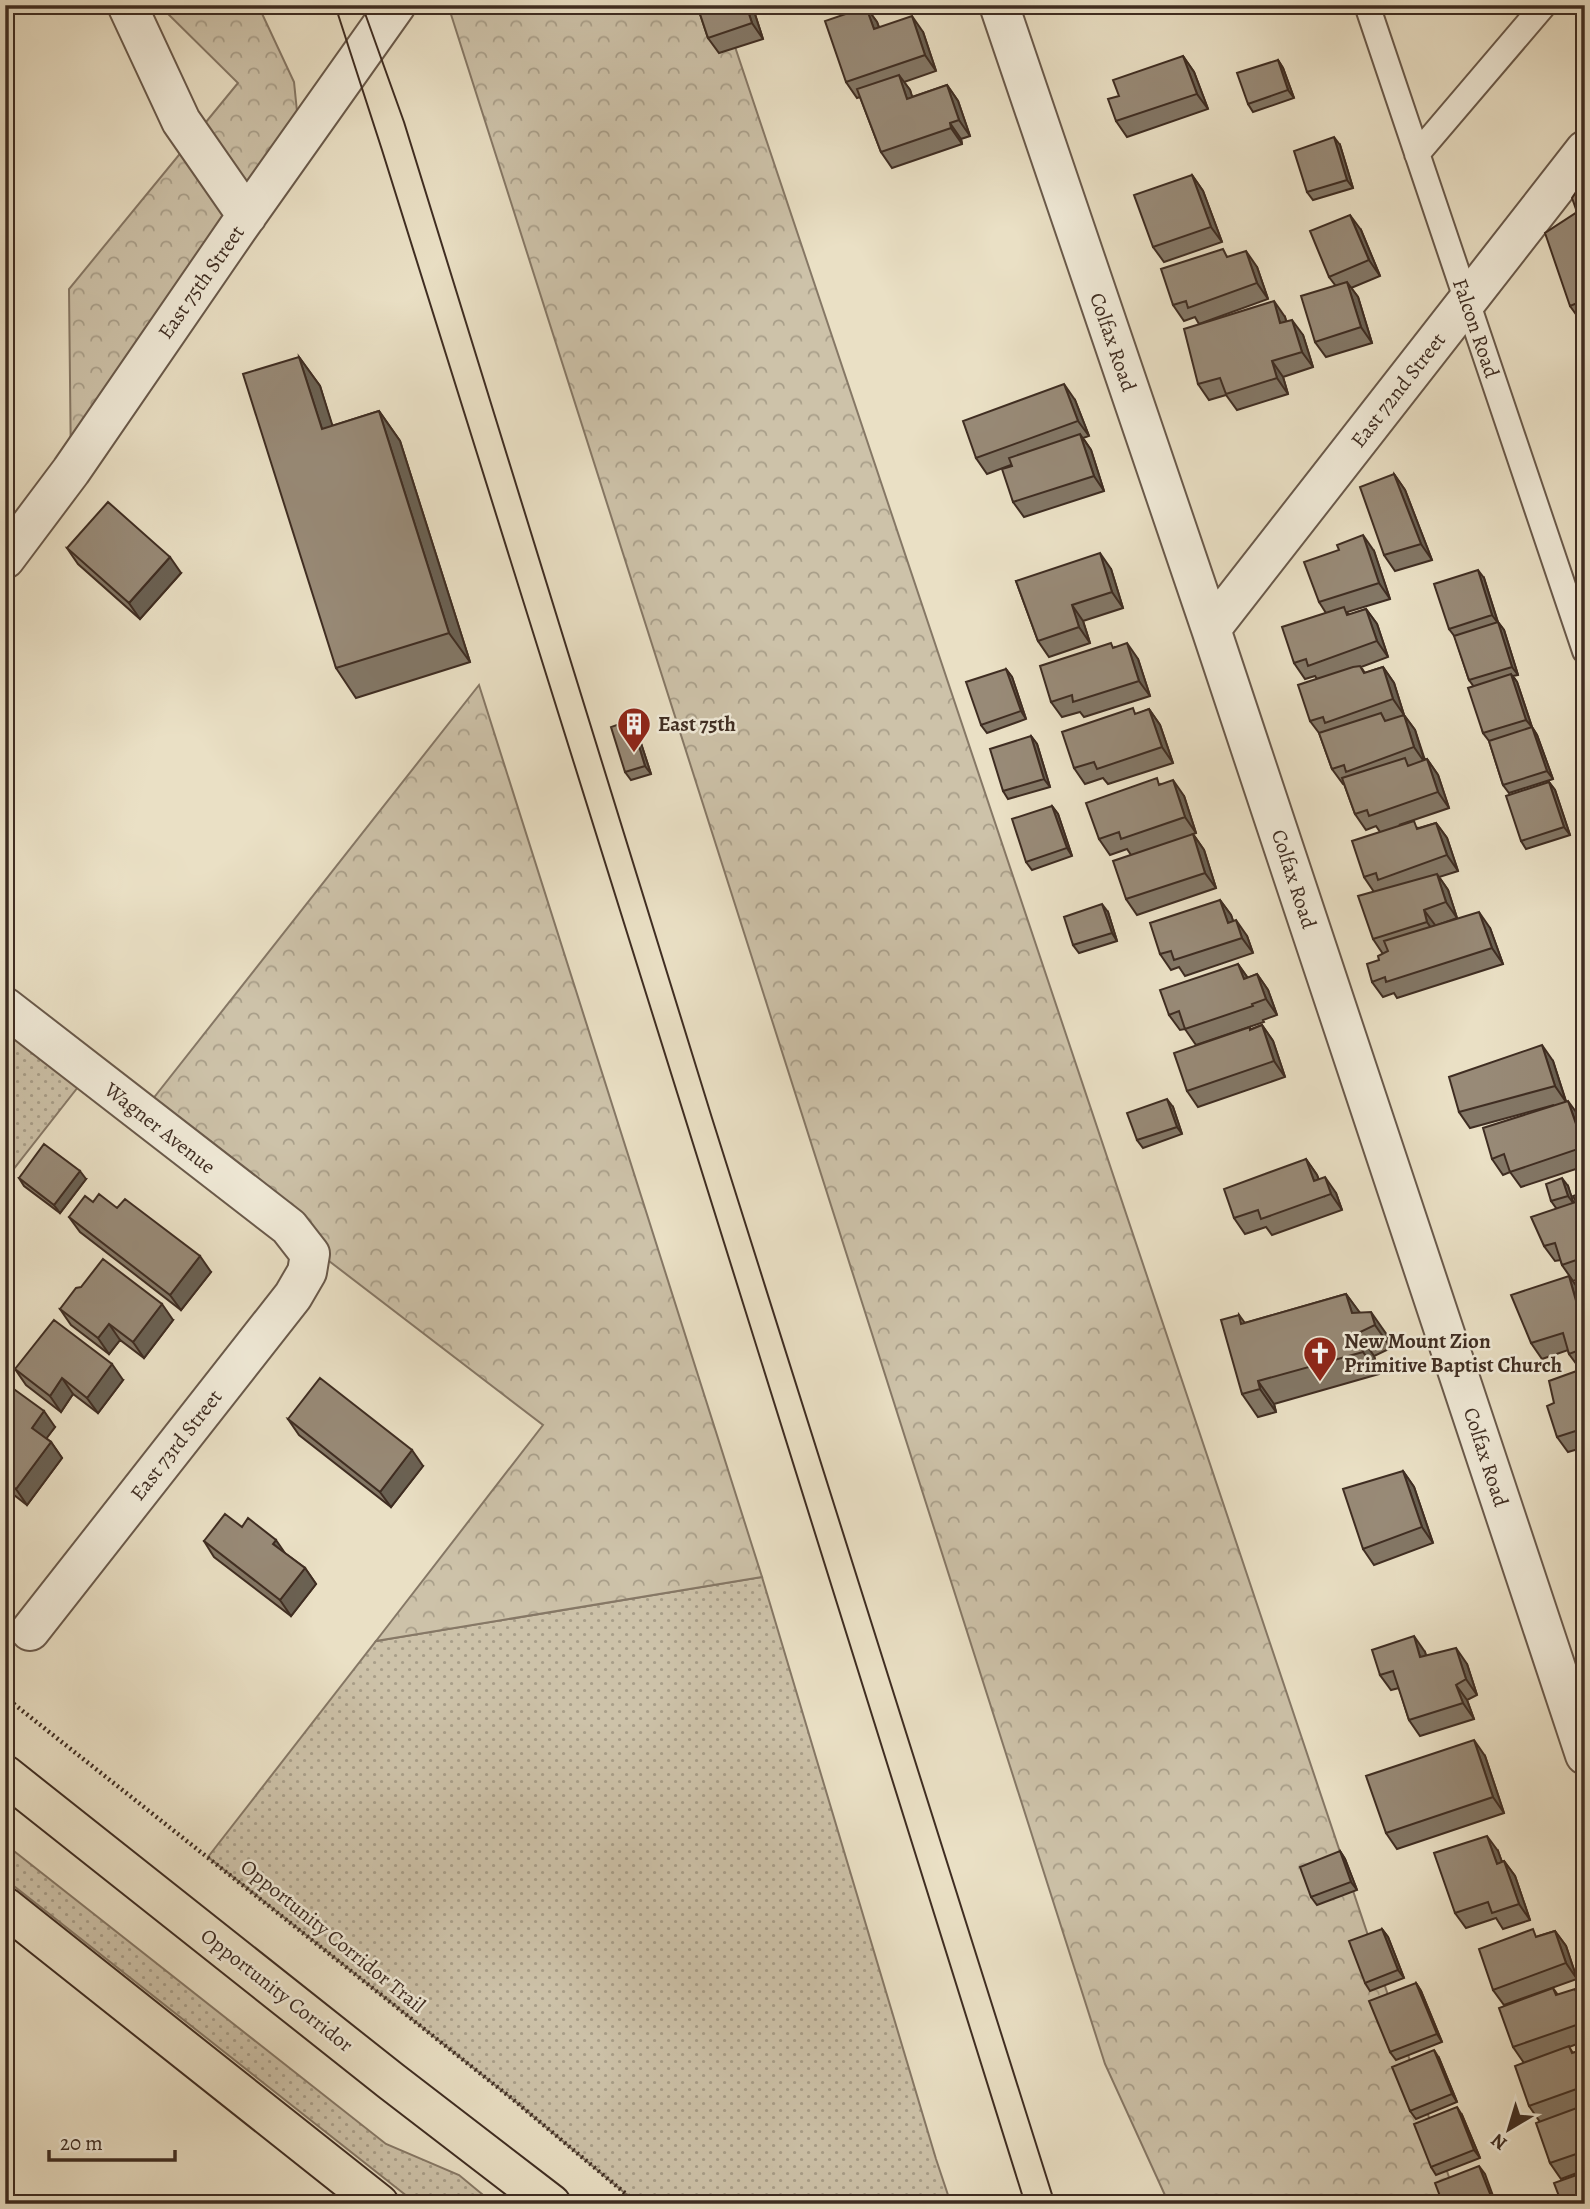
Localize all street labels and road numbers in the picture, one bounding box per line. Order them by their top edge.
street label: East 75th Street [151,219,251,345]
street label: Falcon Road [1446,275,1506,382]
street label: Colfax Road [1083,289,1143,396]
street label: East 72nd Street [1344,327,1452,453]
street label: Colfax Road [1265,826,1323,933]
street label: Wagner Avenue [98,1075,221,1180]
street label: East 73rd Street [124,1384,228,1506]
street label: Colfax Road [1457,1404,1515,1511]
street label: Opportunity Corridor Trail [236,1854,430,2018]
street label: Opportunity Corridor [196,1923,358,2057]

